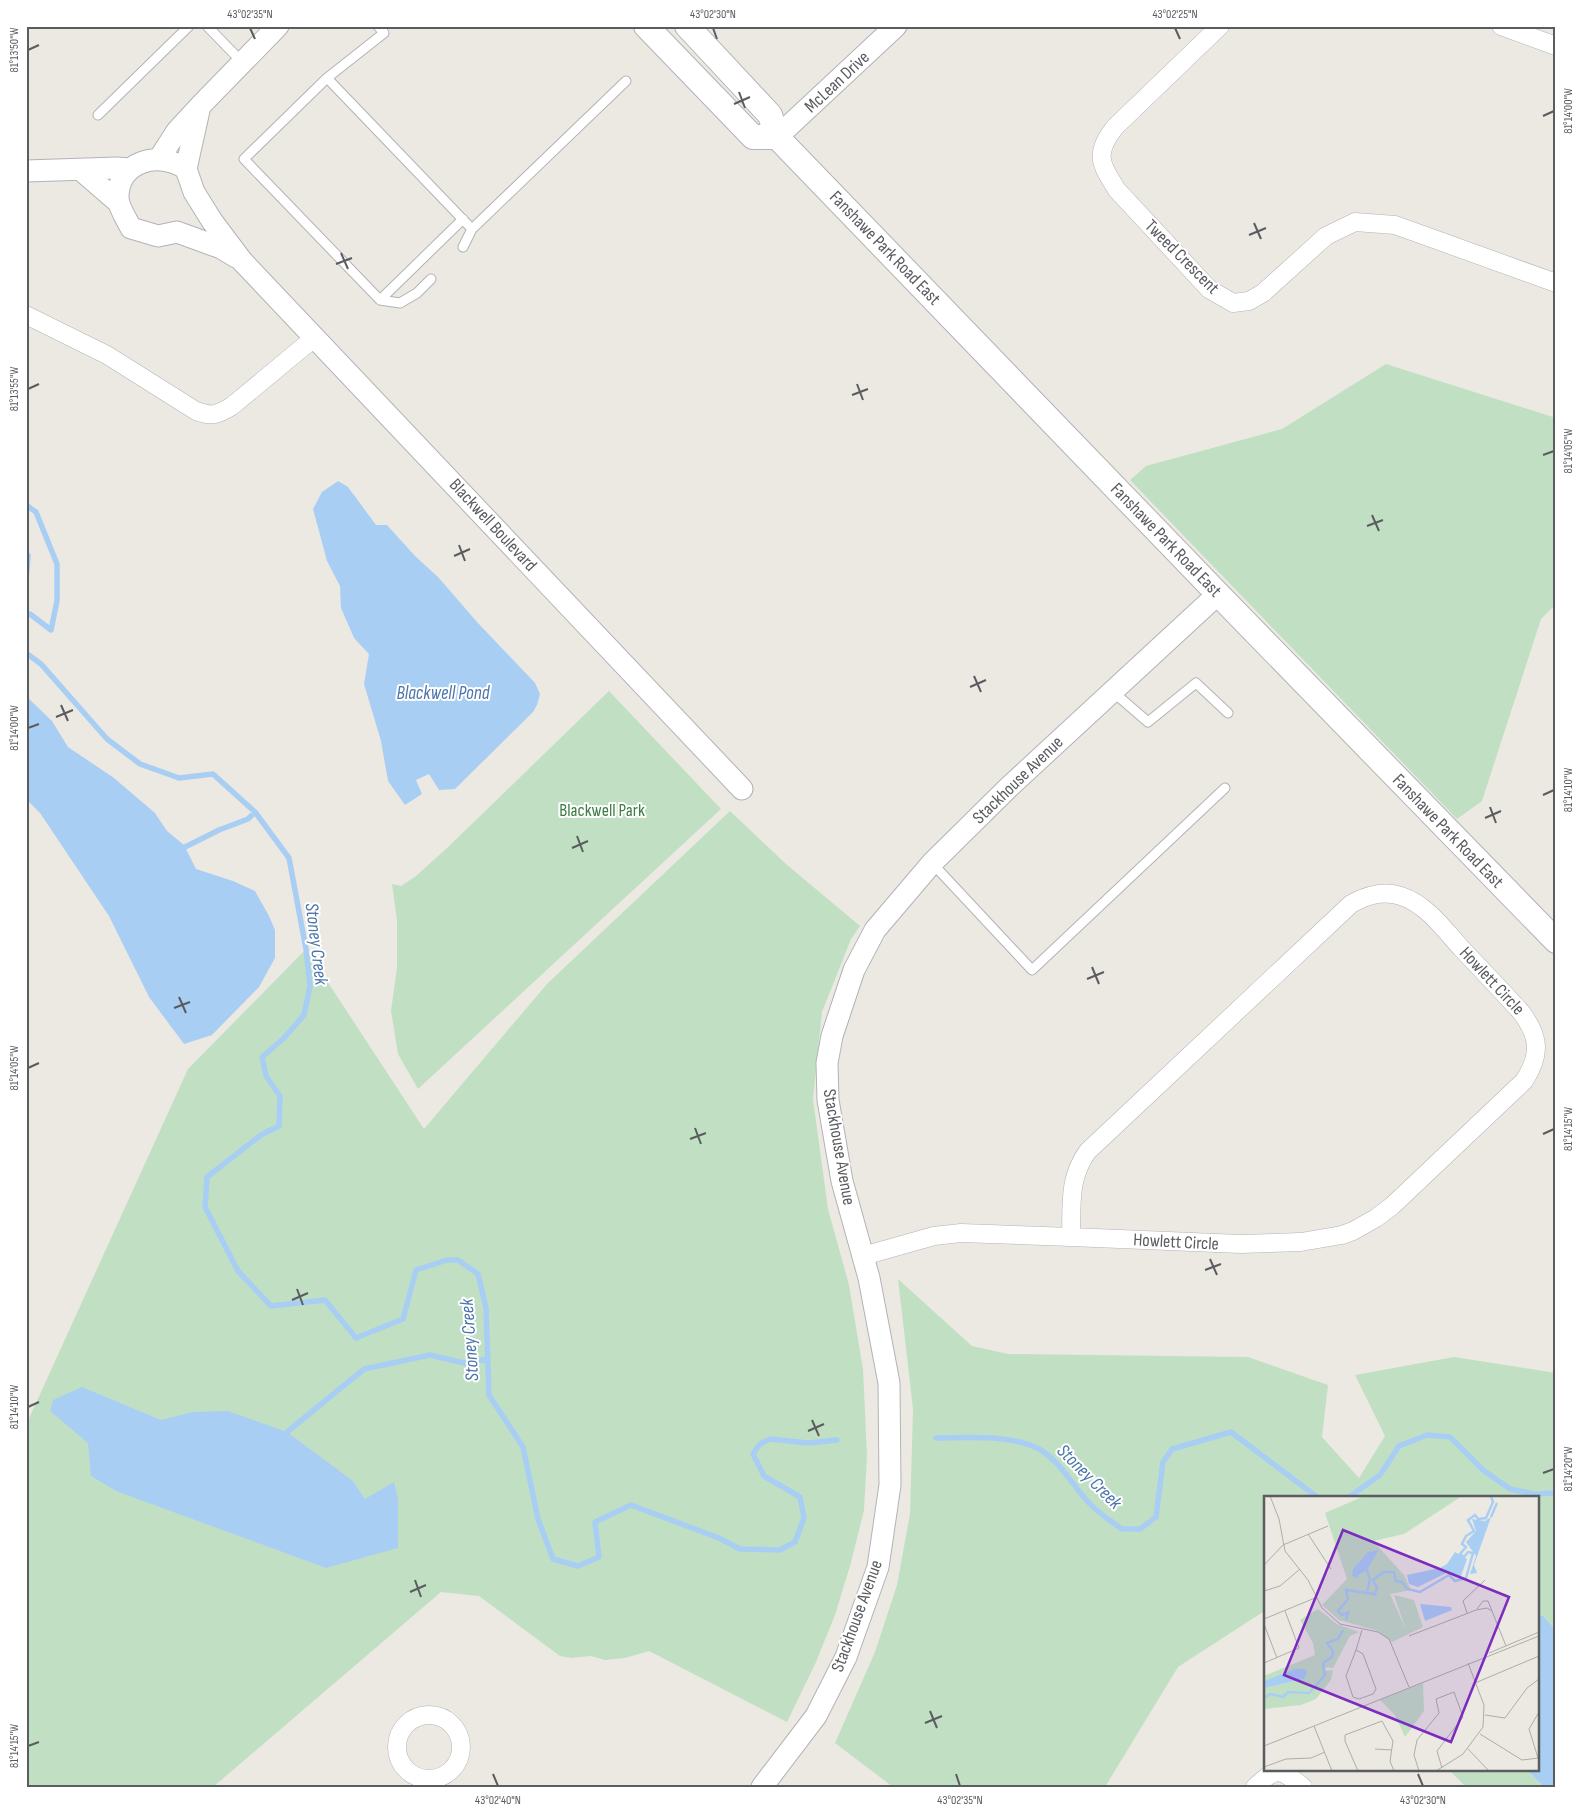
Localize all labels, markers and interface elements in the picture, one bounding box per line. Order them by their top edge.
text: 43°02'35"N [227,7,273,22]
text: 43°02'30"N [690,7,736,22]
text: 43°02'25"N [1152,7,1198,22]
text: 81°13'50"W [7,27,22,73]
street label: McLean Drive [800,47,874,117]
text: 81°14'00"W [1561,88,1576,134]
street label: Fanshawe Park Road East [825,187,945,310]
street label: Tweed Crescent [1141,216,1224,299]
text: 81°13'55"W [7,367,22,411]
text: 81°14'05"W [1561,428,1576,474]
street label: Blackwell Boulevard [445,474,541,576]
street label: Fanshawe Park Road East [1106,479,1226,602]
water label: Blackwell Pond [396,682,491,705]
text: 81°14'00"W [7,705,22,751]
street label: Stackhouse Avenue [968,732,1068,828]
text: 81°14'10"W [1561,768,1576,812]
street label: Fanshawe Park Road East [1388,770,1508,893]
park label: Blackwell Park [559,800,645,821]
water label: Stoney Creek [300,902,333,987]
street label: Howlett Circle [1455,942,1529,1020]
text: 81°14'05"W [7,1045,22,1091]
street label: Stackhouse Avenue [818,1087,860,1207]
text: 81°14'15"W [1561,1107,1576,1151]
street label: Howlett Circle [1133,1229,1219,1255]
water label: Stoney Creek [456,1297,484,1382]
text: 81°14'10"W [7,1385,22,1429]
water label: Stoney Creek [1052,1440,1127,1515]
text: 81°14'20"W [1561,1446,1576,1492]
inset map [1264,1496,1540,1770]
street label: Stackhouse Avenue [827,1557,887,1675]
text: 81°14'15"W [7,1724,22,1768]
text: 43°02'40"N [475,1793,521,1808]
text: 43°02'35"N [937,1793,983,1808]
text: 43°02'30"N [1400,1793,1446,1808]

